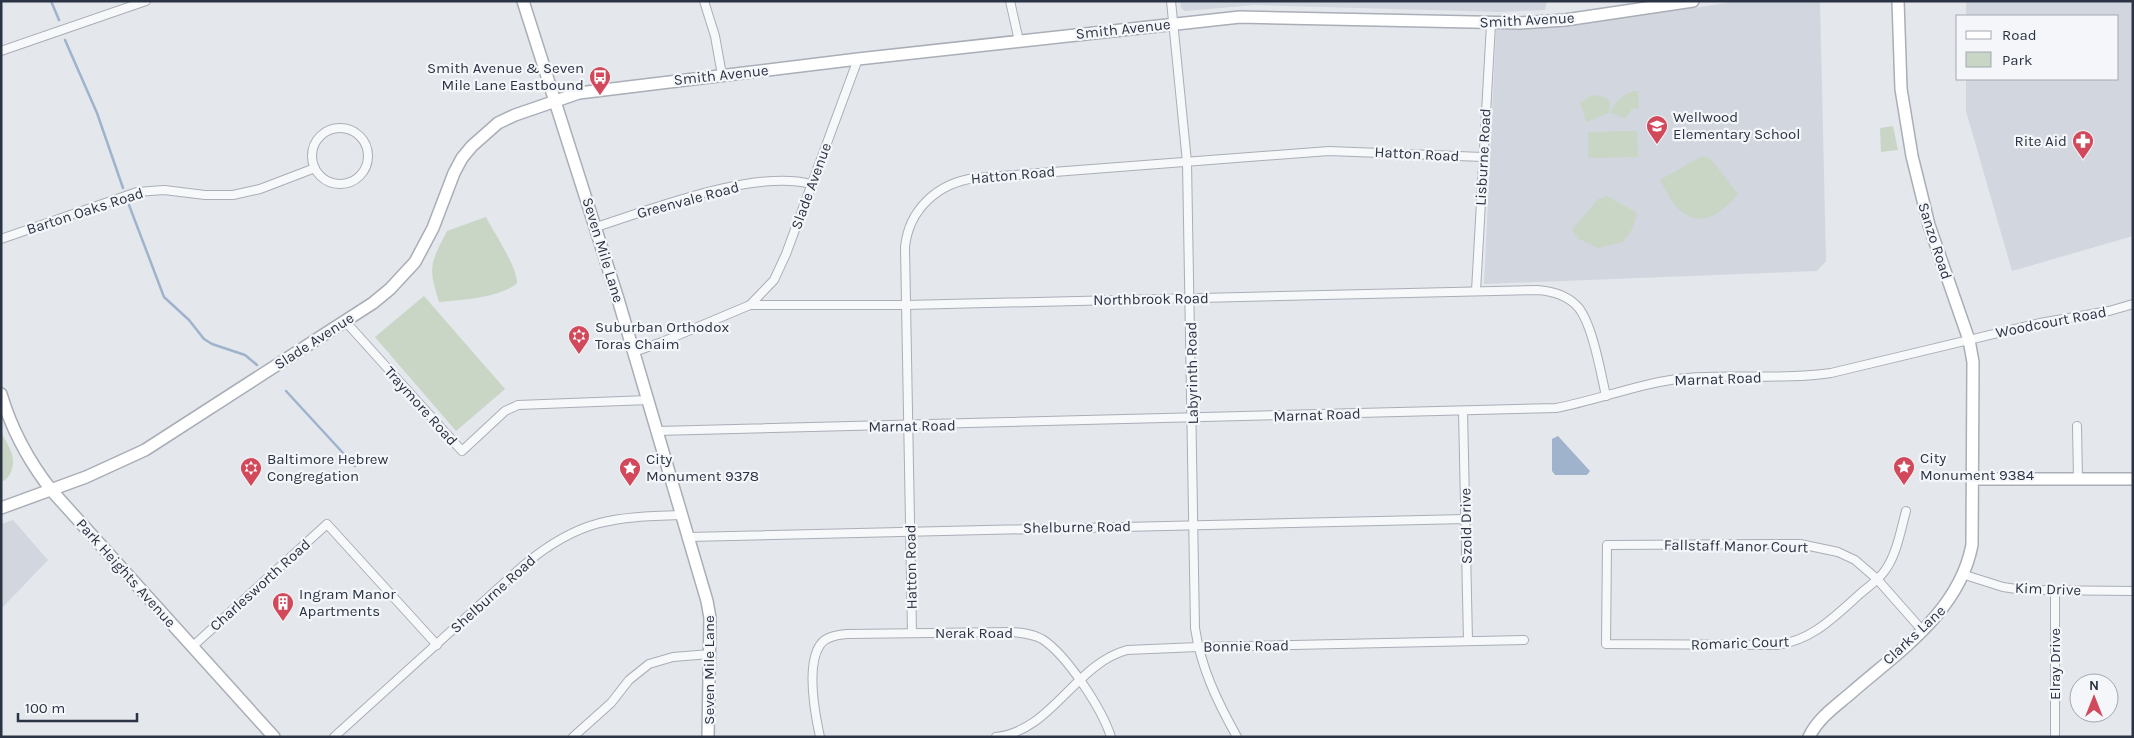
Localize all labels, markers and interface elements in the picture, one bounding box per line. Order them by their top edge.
street label: Smith Avenue [1479,9,1575,31]
street label: Smith Avenue [1075,15,1171,43]
legend [1956,15,2119,80]
text: Road [2002,26,2037,44]
text: Park [2002,51,2032,69]
place label: Smith Avenue & Seven Mile Lane Eastbound [427,59,584,94]
street label: Smith Avenue [673,61,769,89]
bus stop icon: Smith Avenue & Seven Mile Lane Eastbound [588,65,612,96]
street label: Lisburne Road [1471,108,1495,206]
place label: Wellwood Elementary School [1673,108,1800,143]
school or university icon: Wellwood Elementary School [1645,114,1669,145]
pharmacy icon: Rite Aid [2071,129,2095,160]
place label: Rite Aid [2014,132,2067,150]
street label: Slade Avenue [787,140,835,232]
street label: Hatton Road [1374,143,1460,165]
street label: Hatton Road [970,162,1056,188]
street label: Greenvale Road [635,178,741,222]
street label: Barton Oaks Road [24,184,146,238]
street label: Seven Mile Lane [578,195,628,305]
street label: Sanzo Road [1914,200,1956,282]
street label: Northbrook Road [1093,289,1209,309]
street label: Woodcourt Road [1994,302,2108,342]
street label: Slade Avenue [271,309,357,373]
place label: Suburban Orthodox Toras Chaim [595,318,729,353]
street label: Labyrinth Road [1182,321,1202,425]
synagogue icon: Suburban Orthodox Toras Chaim [567,324,591,355]
street label: Traymore Road [381,363,461,449]
street label: Marnat Road [1674,368,1762,390]
street label: Marnat Road [1273,404,1361,426]
street label: Marnat Road [868,416,956,436]
place label: City Monument 9384 [1920,449,2035,484]
place label: Baltimore Hebrew Congregation [267,450,389,485]
place label: City Monument 9378 [646,450,759,485]
place icon: City Monument 9384 [1892,455,1916,486]
synagogue icon: Baltimore Hebrew Congregation [239,456,263,487]
place icon: City Monument 9378 [618,456,642,487]
street label: Szold Drive [1456,488,1476,564]
street label: Park Heights Avenue [72,515,180,631]
street label: Shelburne Road [1023,517,1131,537]
street label: Hatton Road [901,524,921,610]
street label: Charlesworth Road [206,535,314,635]
street label: Fallstaff Manor Court [1664,536,1809,556]
street label: Shelburne Road [447,551,539,637]
street label: Kim Drive [2015,579,2081,599]
place label: Ingram Manor Apartments [299,585,396,620]
building icon: Ingram Manor Apartments [271,591,295,622]
street label: Clarks Lane [1879,601,1949,669]
street label: Seven Mile Lane [700,615,718,725]
street label: Nerak Road [935,624,1013,642]
street label: Elray Drive [2046,628,2064,700]
street label: Romaric Court [1691,632,1790,654]
street label: Bonnie Road [1203,636,1289,656]
north arrow [2069,673,2119,723]
text: N [2089,677,2099,694]
scale bar [18,690,136,722]
text: 100 m [25,699,65,717]

